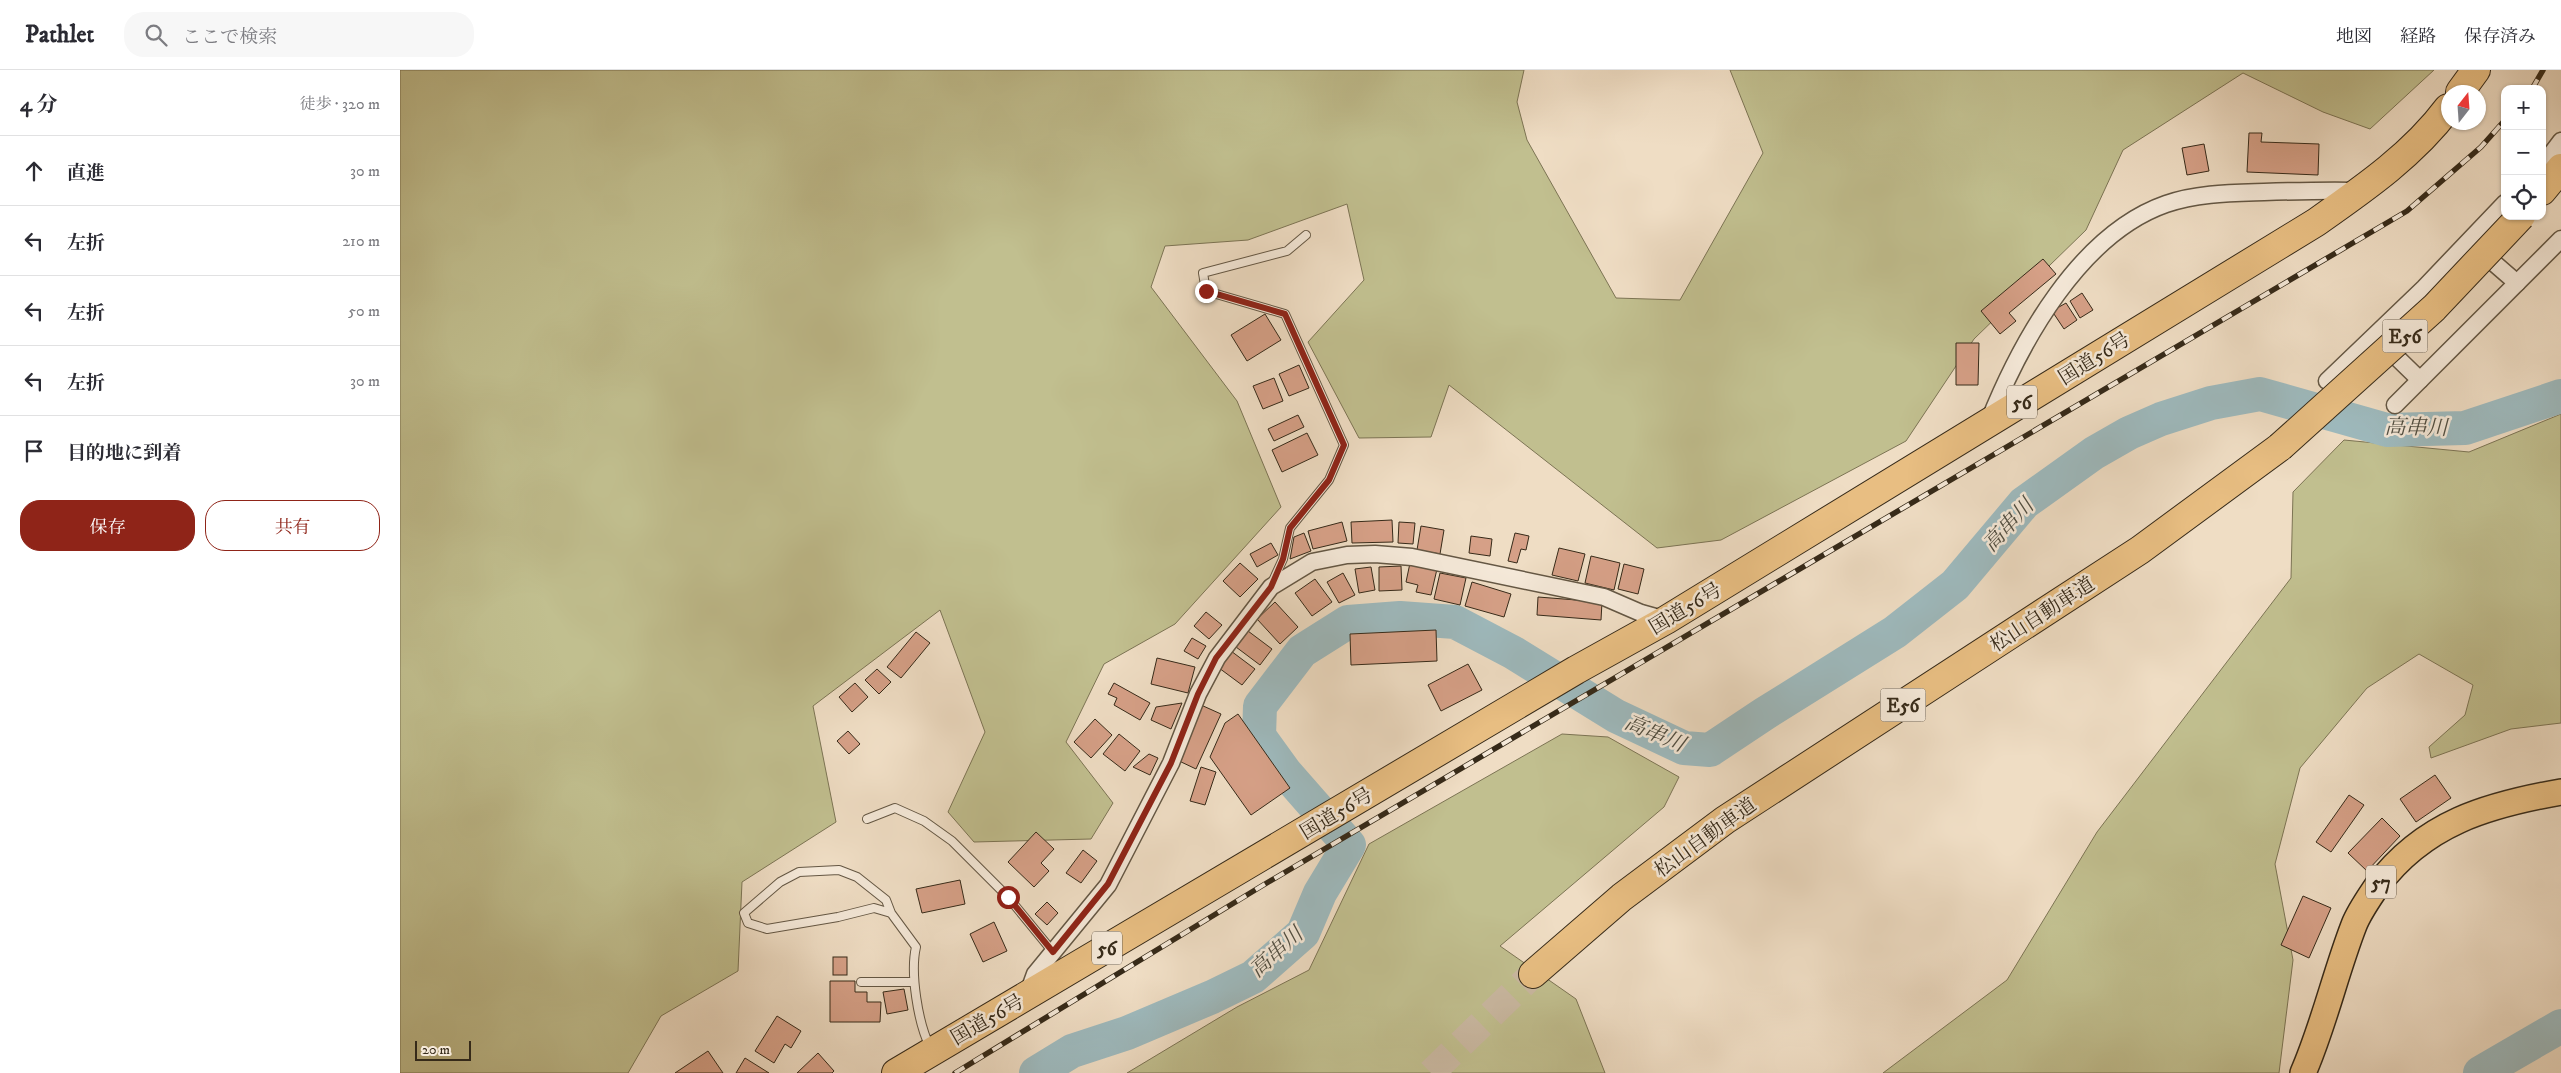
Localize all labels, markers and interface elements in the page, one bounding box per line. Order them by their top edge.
search box [124,12,474,57]
text: Pathlet [25,20,94,50]
icon: search [142,21,170,49]
text: ここで検索 [182,26,277,49]
text: 地図 [2336,26,2372,48]
text: 経路 [2400,26,2436,48]
text: 保存済み [2464,26,2536,48]
north arrow [2441,85,2486,130]
map controls [2501,85,2546,220]
button: + [2501,85,2546,130]
text: 4 分 [20,92,58,118]
text: 徒歩 · 320 m [299,94,380,114]
button: − [2501,130,2546,175]
icon: ahead [20,157,48,185]
text: 30 m [350,161,380,181]
text: 直進 [67,162,105,185]
button: locate [2501,175,2546,220]
icon: left [20,227,48,255]
text: 210 m [342,231,380,251]
text: 左折 [67,232,105,255]
route end [1195,280,1218,303]
icon: left [20,297,48,325]
text: 50 m [348,301,380,321]
text: 左折 [67,302,105,325]
road number: E56 [2382,320,2428,352]
street label: 国道56号 [2054,327,2135,391]
icon: left [20,367,48,395]
text: 30 m [350,371,380,391]
text: 左折 [67,372,105,395]
road number: 56 [2007,386,2037,418]
water label: 高串川 [2384,414,2450,442]
icon: arrive [20,437,48,465]
text: 目的地に到着 [67,442,181,465]
water label: 高串川 [1978,492,2041,558]
button: 保存 [20,500,195,551]
button: 共有 [205,500,380,551]
street label: 松山自動車道 [1986,572,2100,658]
street label: 国道56号 [1645,578,1727,641]
road number: E56 [1880,688,1926,722]
water label: 高串川 [1621,710,1691,759]
street label: 国道56号 [1296,783,1378,846]
street label: 松山自動車道 [1650,793,1762,884]
road number: 57 [2366,866,2396,899]
route start [997,886,1020,909]
water label: 高串川 [1245,921,1310,983]
road number: 56 [1092,931,1122,964]
street label: 国道56号 [947,989,1029,1051]
scale bar [415,1038,471,1061]
text: 20 m [422,1041,450,1059]

